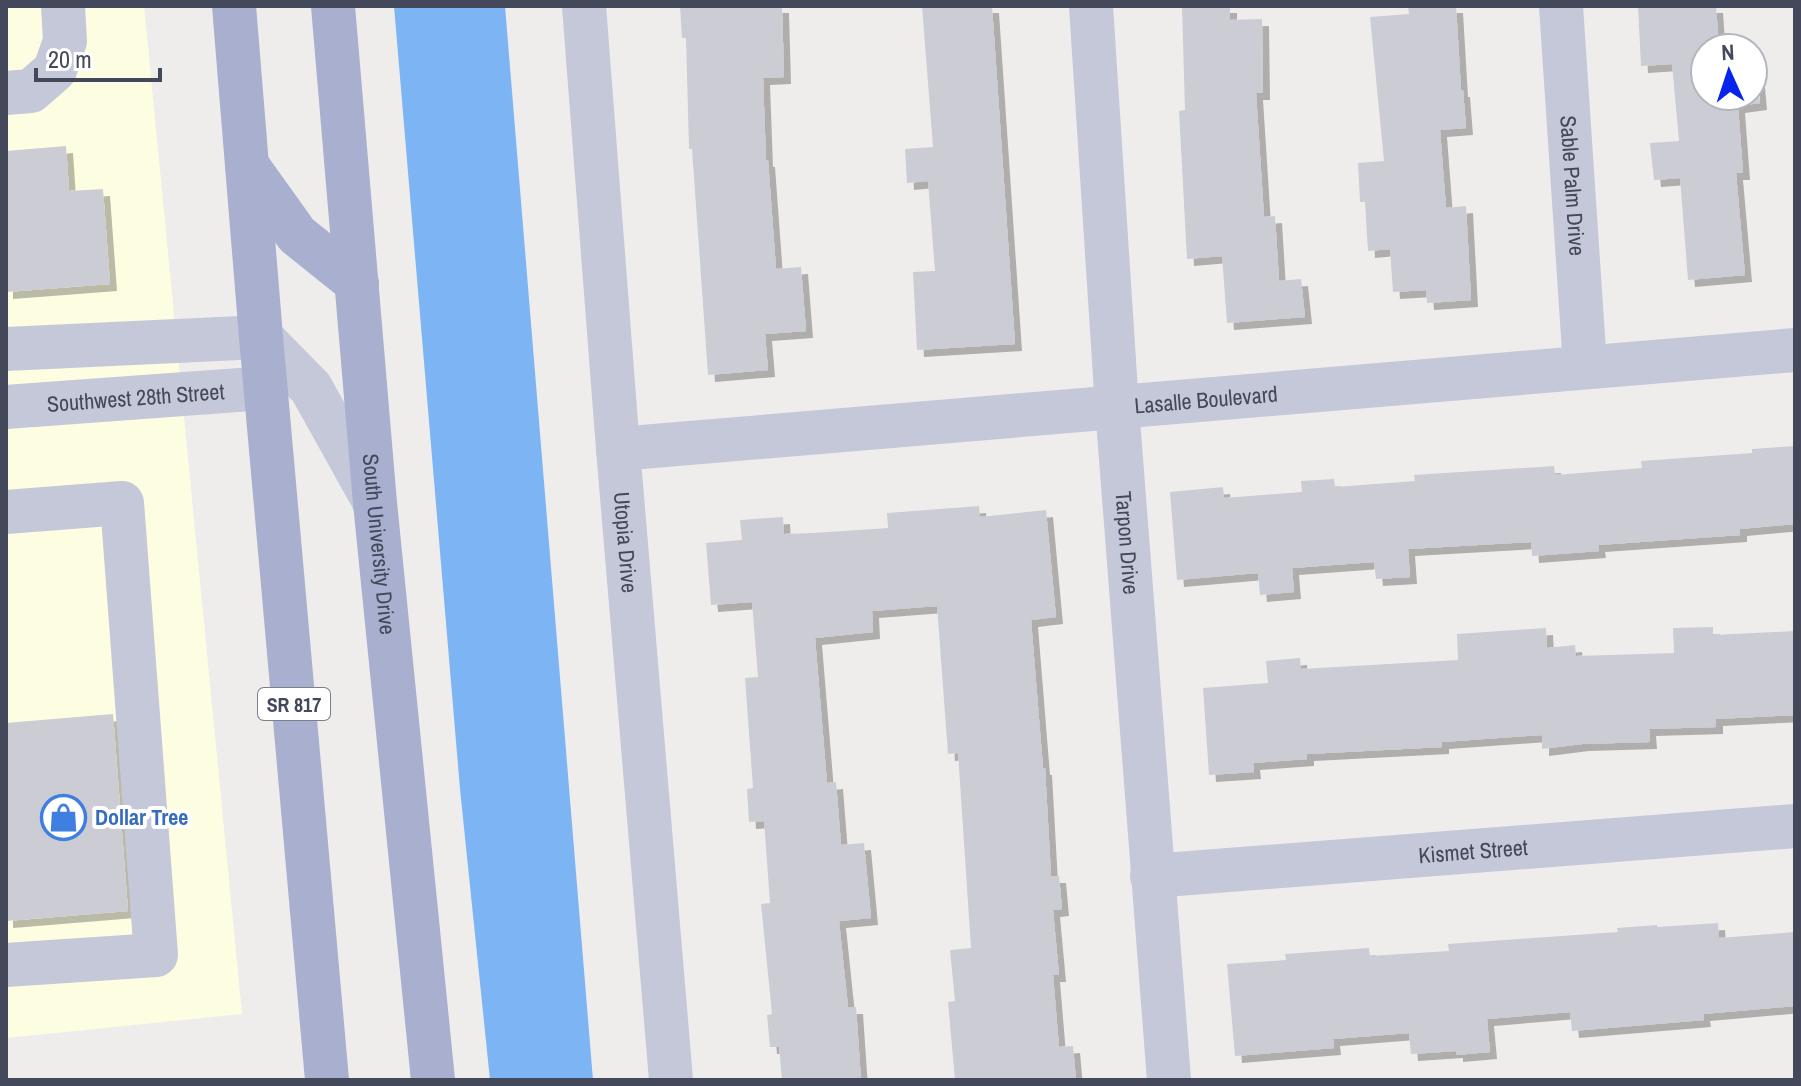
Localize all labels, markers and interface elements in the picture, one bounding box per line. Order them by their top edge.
scale bar [36,32,160,82]
north arrow [1689,32,1769,112]
text: N [1721,37,1735,67]
text: 20 m [48,43,92,75]
street label: Sable Palm Drive [1553,114,1593,257]
street label: Southwest 28th Street [46,376,225,419]
street label: Lasalle Boulevard [1133,379,1279,421]
street label: South University Drive [356,452,403,636]
street label: Tarpon Drive [1109,490,1146,596]
street label: Utopia Drive [607,491,645,594]
road number: SR 817 [258,688,330,720]
shop icon: Dollar Tree [40,793,88,841]
place label: Dollar Tree [95,802,188,832]
street label: Kismet Street [1417,832,1529,870]

